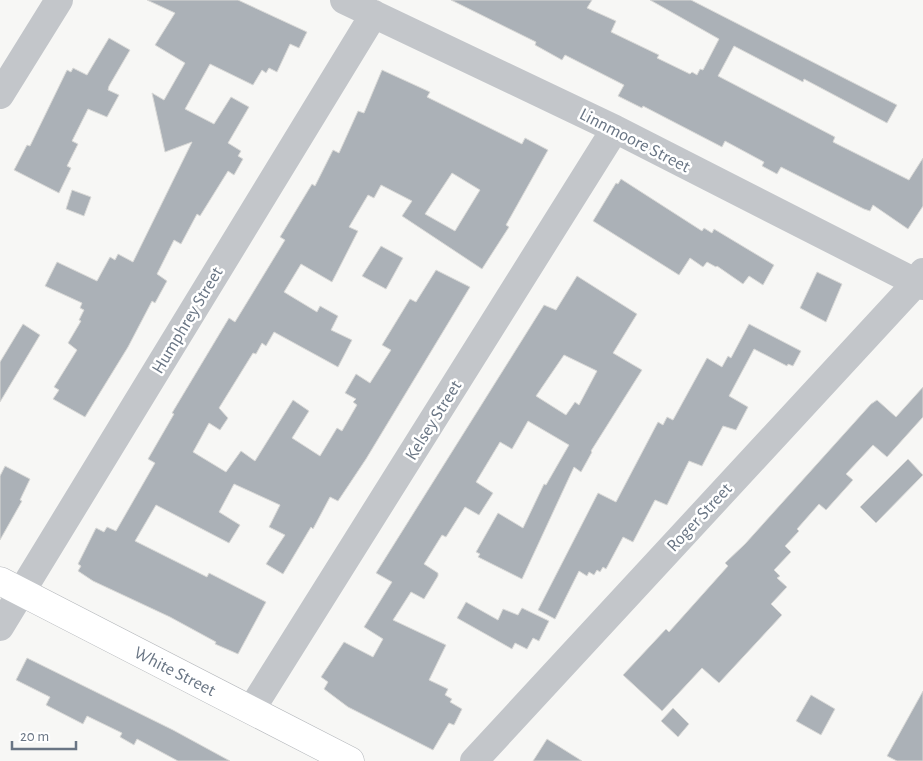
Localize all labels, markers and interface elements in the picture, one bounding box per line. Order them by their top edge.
street label: Linnmoore Street [576,105,693,177]
street label: Humphrey Street [149,264,227,377]
street label: Kelsey Street [402,377,466,464]
street label: Roger Street [664,480,736,555]
street label: White Street [131,644,218,700]
scale bar [12,718,76,750]
text: 20 m [20,729,49,744]

